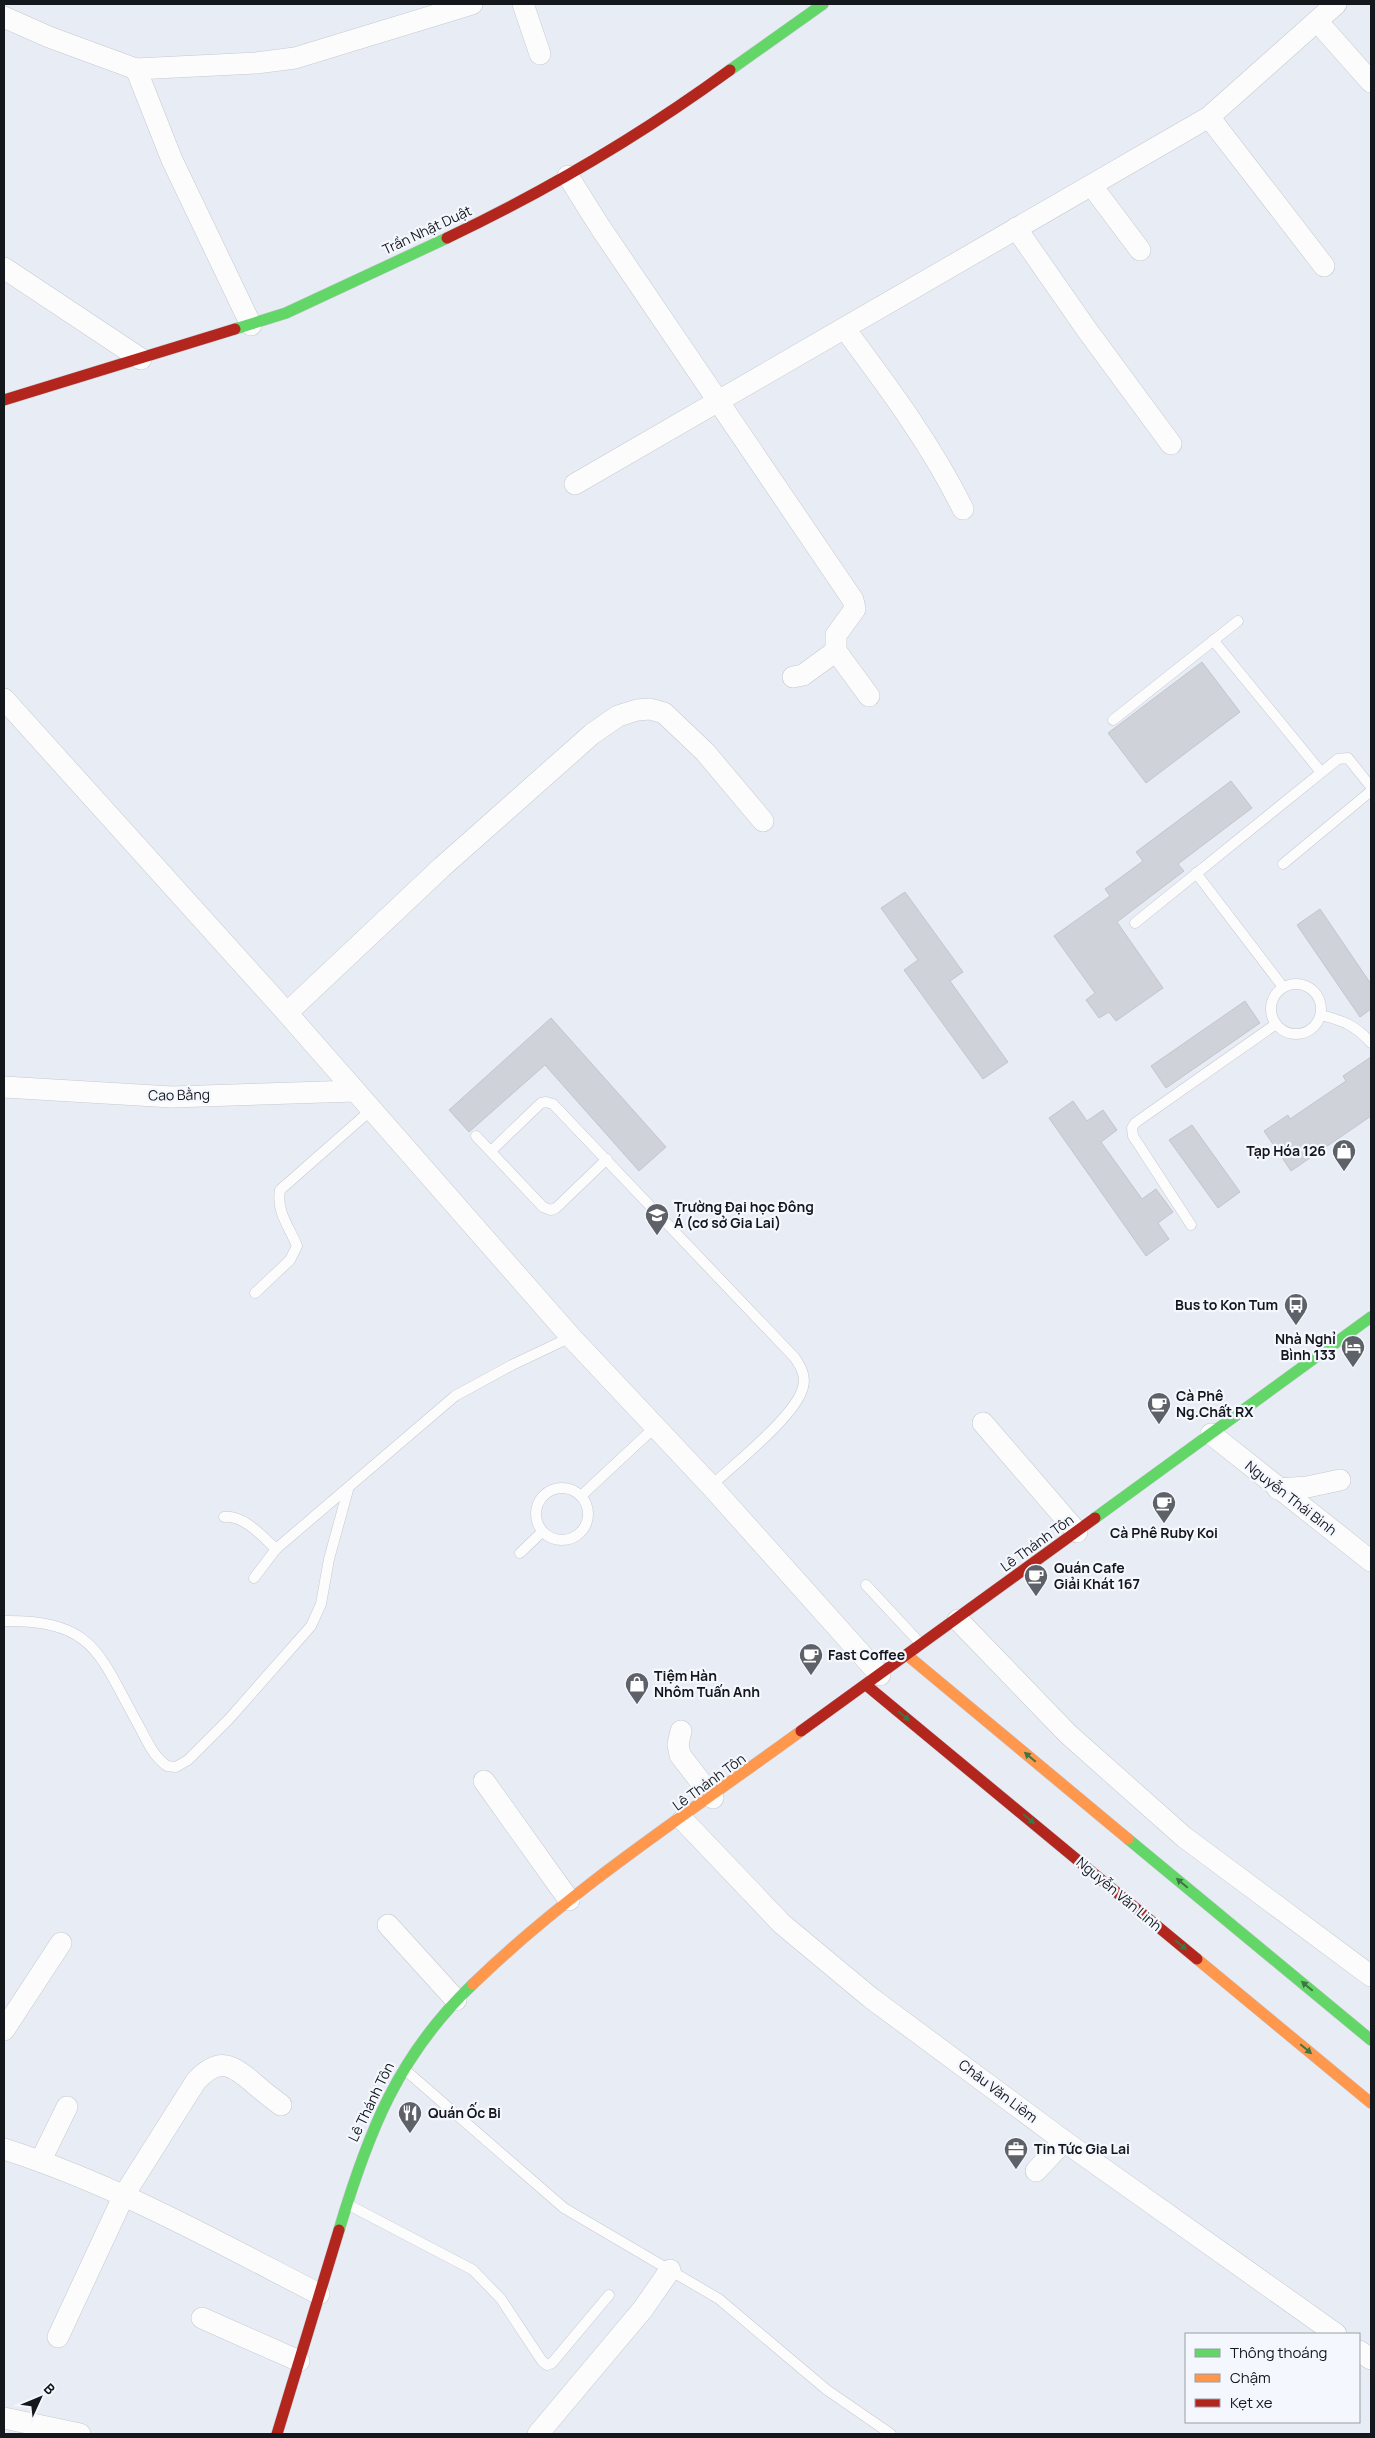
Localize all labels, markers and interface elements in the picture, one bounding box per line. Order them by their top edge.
street label: Trần Nhật Duật [379,200,475,259]
street label: Cao Bằng [148,1084,210,1105]
shop icon: Tạp Hóa 126 [1331,1138,1357,1172]
place label: Tạp Hóa 126 [1246,1141,1326,1160]
place label: Trường Đại học Đông Á (cơ sở Gia Lai) [674,1197,814,1232]
school or university icon: Trường Đại học Đông Á (cơ sở Gia Lai) [644,1202,670,1236]
bus stop icon: Bus to Kon Tum [1283,1292,1309,1326]
place label: Bus to Kon Tum [1175,1295,1278,1314]
place label: Nhà Nghỉ Bình 133 [1275,1329,1336,1364]
hotel icon: Nhà Nghỉ Bình 133 [1340,1334,1366,1368]
place label: Cà Phê Ng.Chất RX [1176,1386,1254,1421]
cafe icon: Cà Phê Ng.Chất RX [1146,1391,1172,1425]
street label: Nguyễn Thái Bình [1242,1456,1341,1539]
cafe icon: Cà Phê Ruby Koi [1151,1490,1177,1524]
street label: Lê Thánh Tôn [996,1510,1077,1576]
place label: Cà Phê Ruby Koi [1110,1523,1218,1542]
place label: Quán Cafe Giải Khát 167 [1054,1558,1140,1593]
cafe icon: Quán Cafe Giải Khát 167 [1023,1563,1049,1597]
cafe icon: Fast Coffee [798,1642,824,1676]
place label: Fast Coffee [828,1645,905,1664]
place label: Tiệm Hàn Nhôm Tuấn Anh [654,1666,760,1701]
shop icon: Tiệm Hàn Nhôm Tuấn Anh [624,1671,650,1705]
one-way arrow [897,1710,910,1721]
street label: Lê Thánh Tôn [668,1749,749,1815]
one-way arrow [1023,1751,1036,1762]
one-way arrow [1022,1814,1035,1825]
street label: Nguyễn Văn Linh [1073,1852,1166,1935]
one-way arrow [1175,1877,1188,1888]
one-way arrow [1174,1940,1187,1951]
one-way arrow [1301,1981,1314,1992]
one-way arrow [1299,2044,1312,2055]
street label: Châu Văn Liêm [955,2055,1042,2127]
street label: Lê Thánh Tôn [343,2059,398,2145]
restaurant icon: Quán Ốc Bi [397,2100,423,2134]
place label: Quán Ốc Bi [428,2102,501,2122]
office icon: Tin Tức Gia Lai [1003,2136,1029,2170]
place label: Tin Tức Gia Lai [1034,2139,1130,2158]
legend [1185,2333,1360,2423]
text: Thông thoáng [1230,2342,1327,2363]
text: Chậm [1230,2367,1271,2388]
north arrow [15,2373,65,2423]
text: B [40,2379,60,2399]
text: Kẹt xe [1230,2392,1273,2413]

